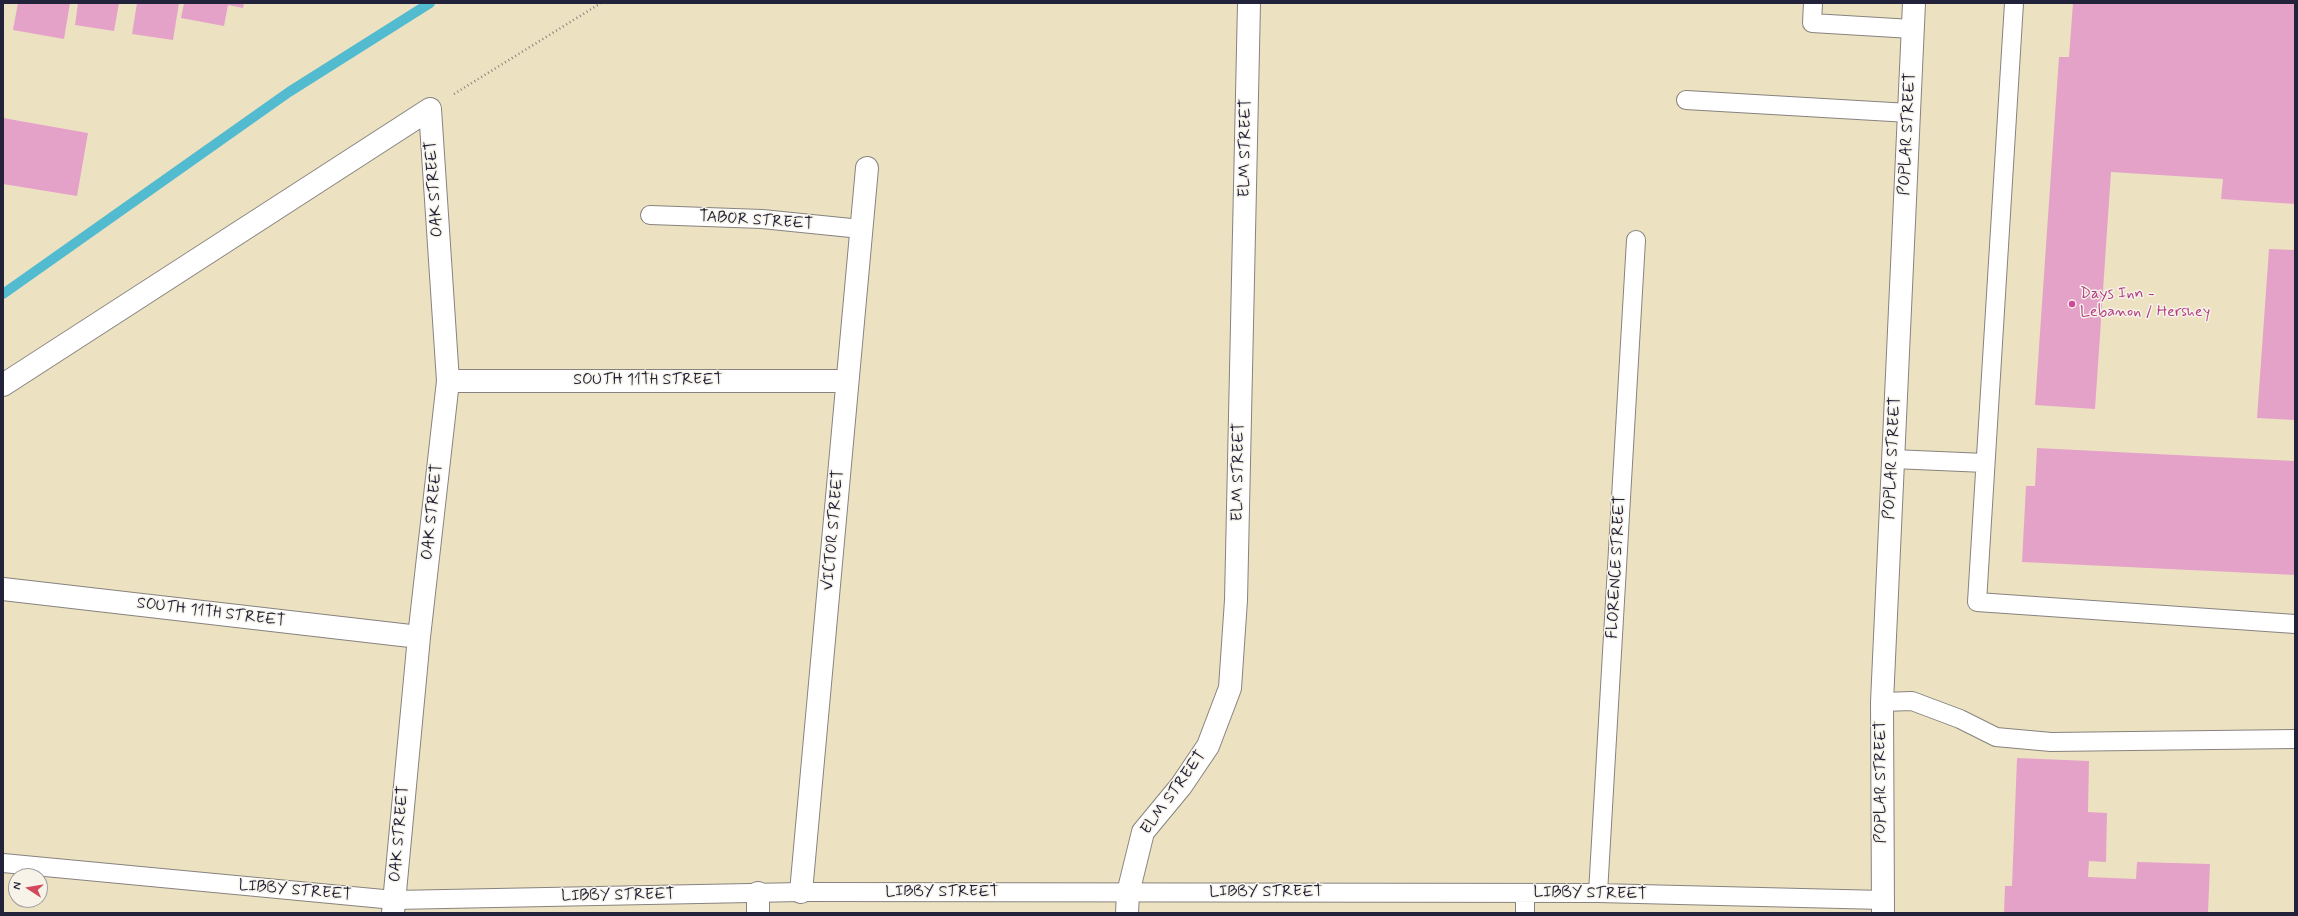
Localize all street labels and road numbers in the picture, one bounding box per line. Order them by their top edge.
street label: POPLAR STREET [1895,72,1921,196]
street label: ELM STREET [1236,98,1256,198]
street label: OAK STREET [422,140,448,238]
street label: TABOR STREET [698,207,814,235]
street label: SOUTH 11TH STREET [573,371,723,391]
street label: POPLAR STREET [1880,396,1906,520]
street label: ELM STREET [1229,422,1249,522]
street label: OAK STREET [418,463,448,561]
street label: VICTOR STREET [819,469,849,591]
street label: FLORENCE STREET [1604,495,1630,639]
street label: SOUTH 11TH STREET [136,594,286,632]
street label: POPLAR STREET [1872,720,1892,844]
street label: ELM STREET [1137,747,1211,839]
street label: OAK STREET [386,785,414,883]
street label: LIBBY STREET [238,876,352,906]
street label: LIBBY STREET [885,883,999,903]
street label: LIBBY STREET [1209,883,1323,903]
street label: LIBBY STREET [1533,883,1647,905]
street label: LIBBY STREET [561,885,675,907]

